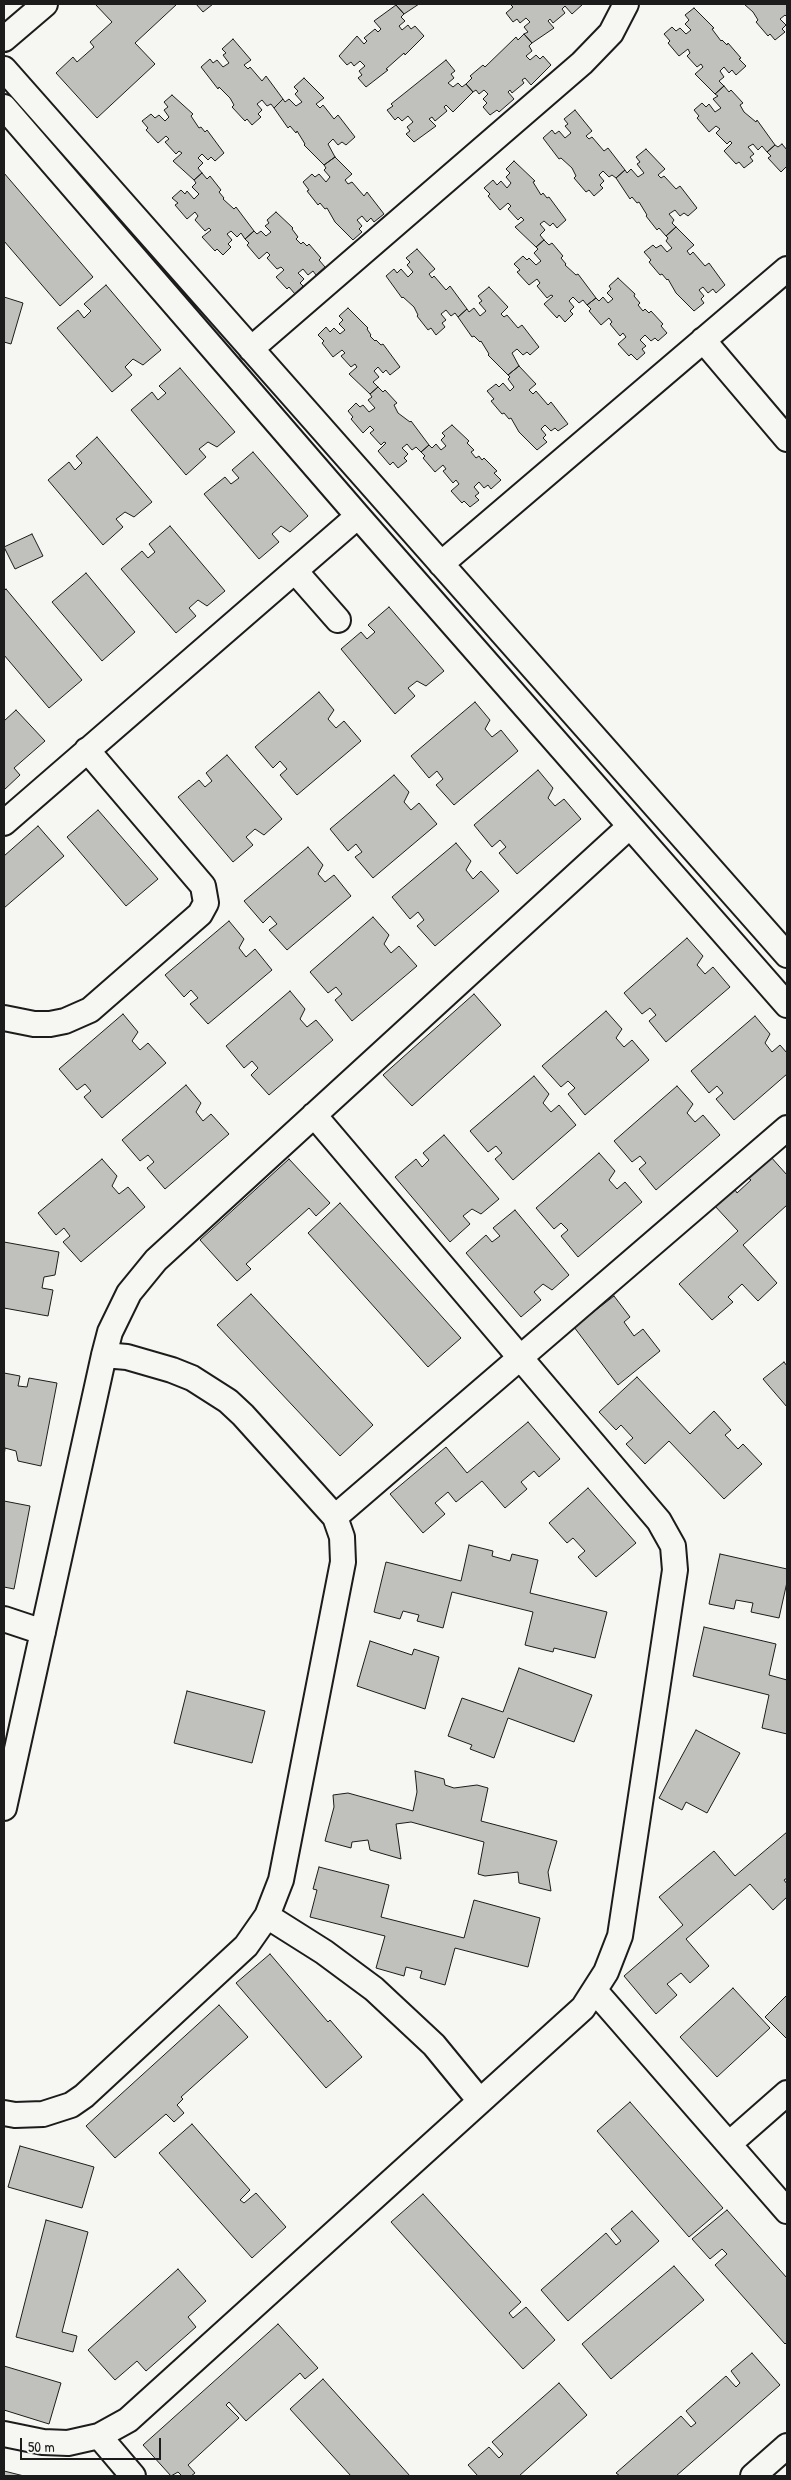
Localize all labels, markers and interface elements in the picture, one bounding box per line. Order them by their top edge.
scale bar [22,2428,164,2460]
text: 50 m [28,2436,55,2457]

